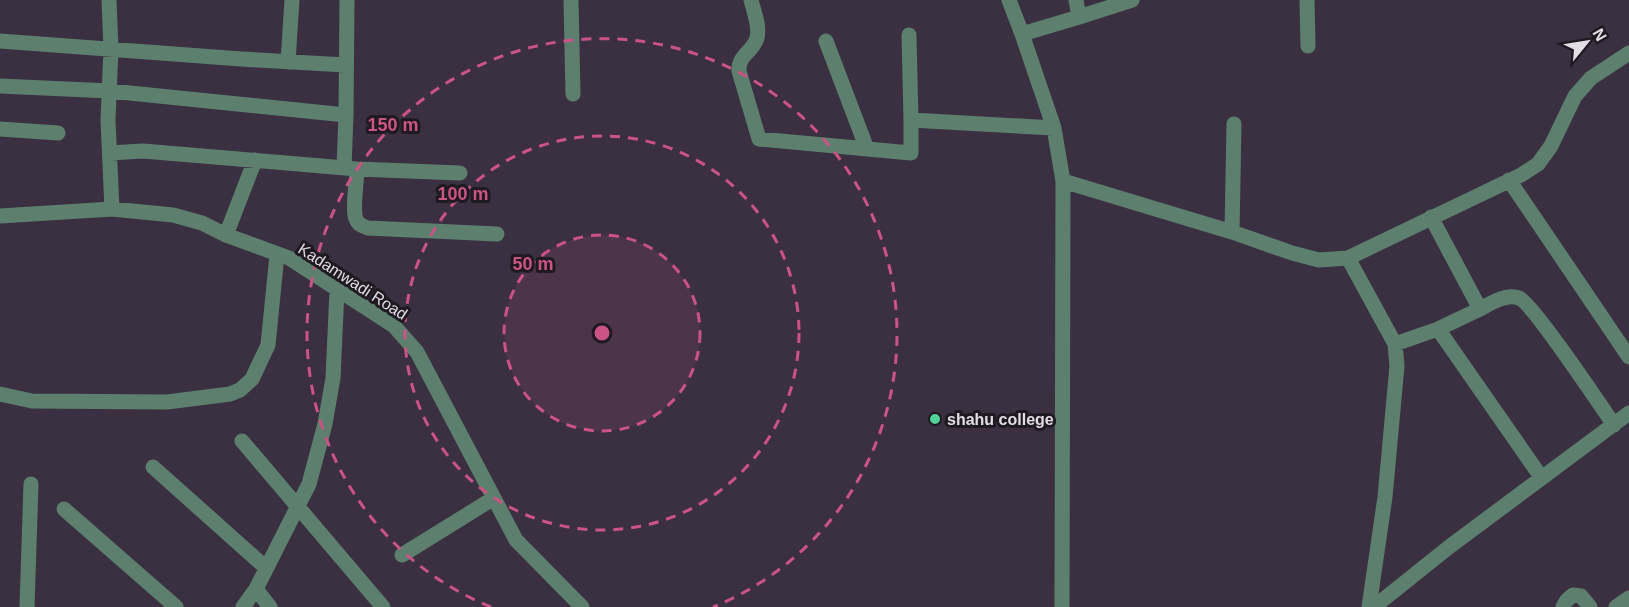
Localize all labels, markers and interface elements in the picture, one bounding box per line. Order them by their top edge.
north arrow [1557,12,1617,72]
text: N [1589,25,1610,44]
text: 150 m [367,115,419,135]
text: 100 m [437,184,489,204]
street label: Kadamwadi Road [295,240,410,323]
text: 50 m [512,254,554,274]
centre of rings [592,323,612,343]
place label: shahu college [947,411,1054,428]
marker: shahu college [928,412,942,426]

